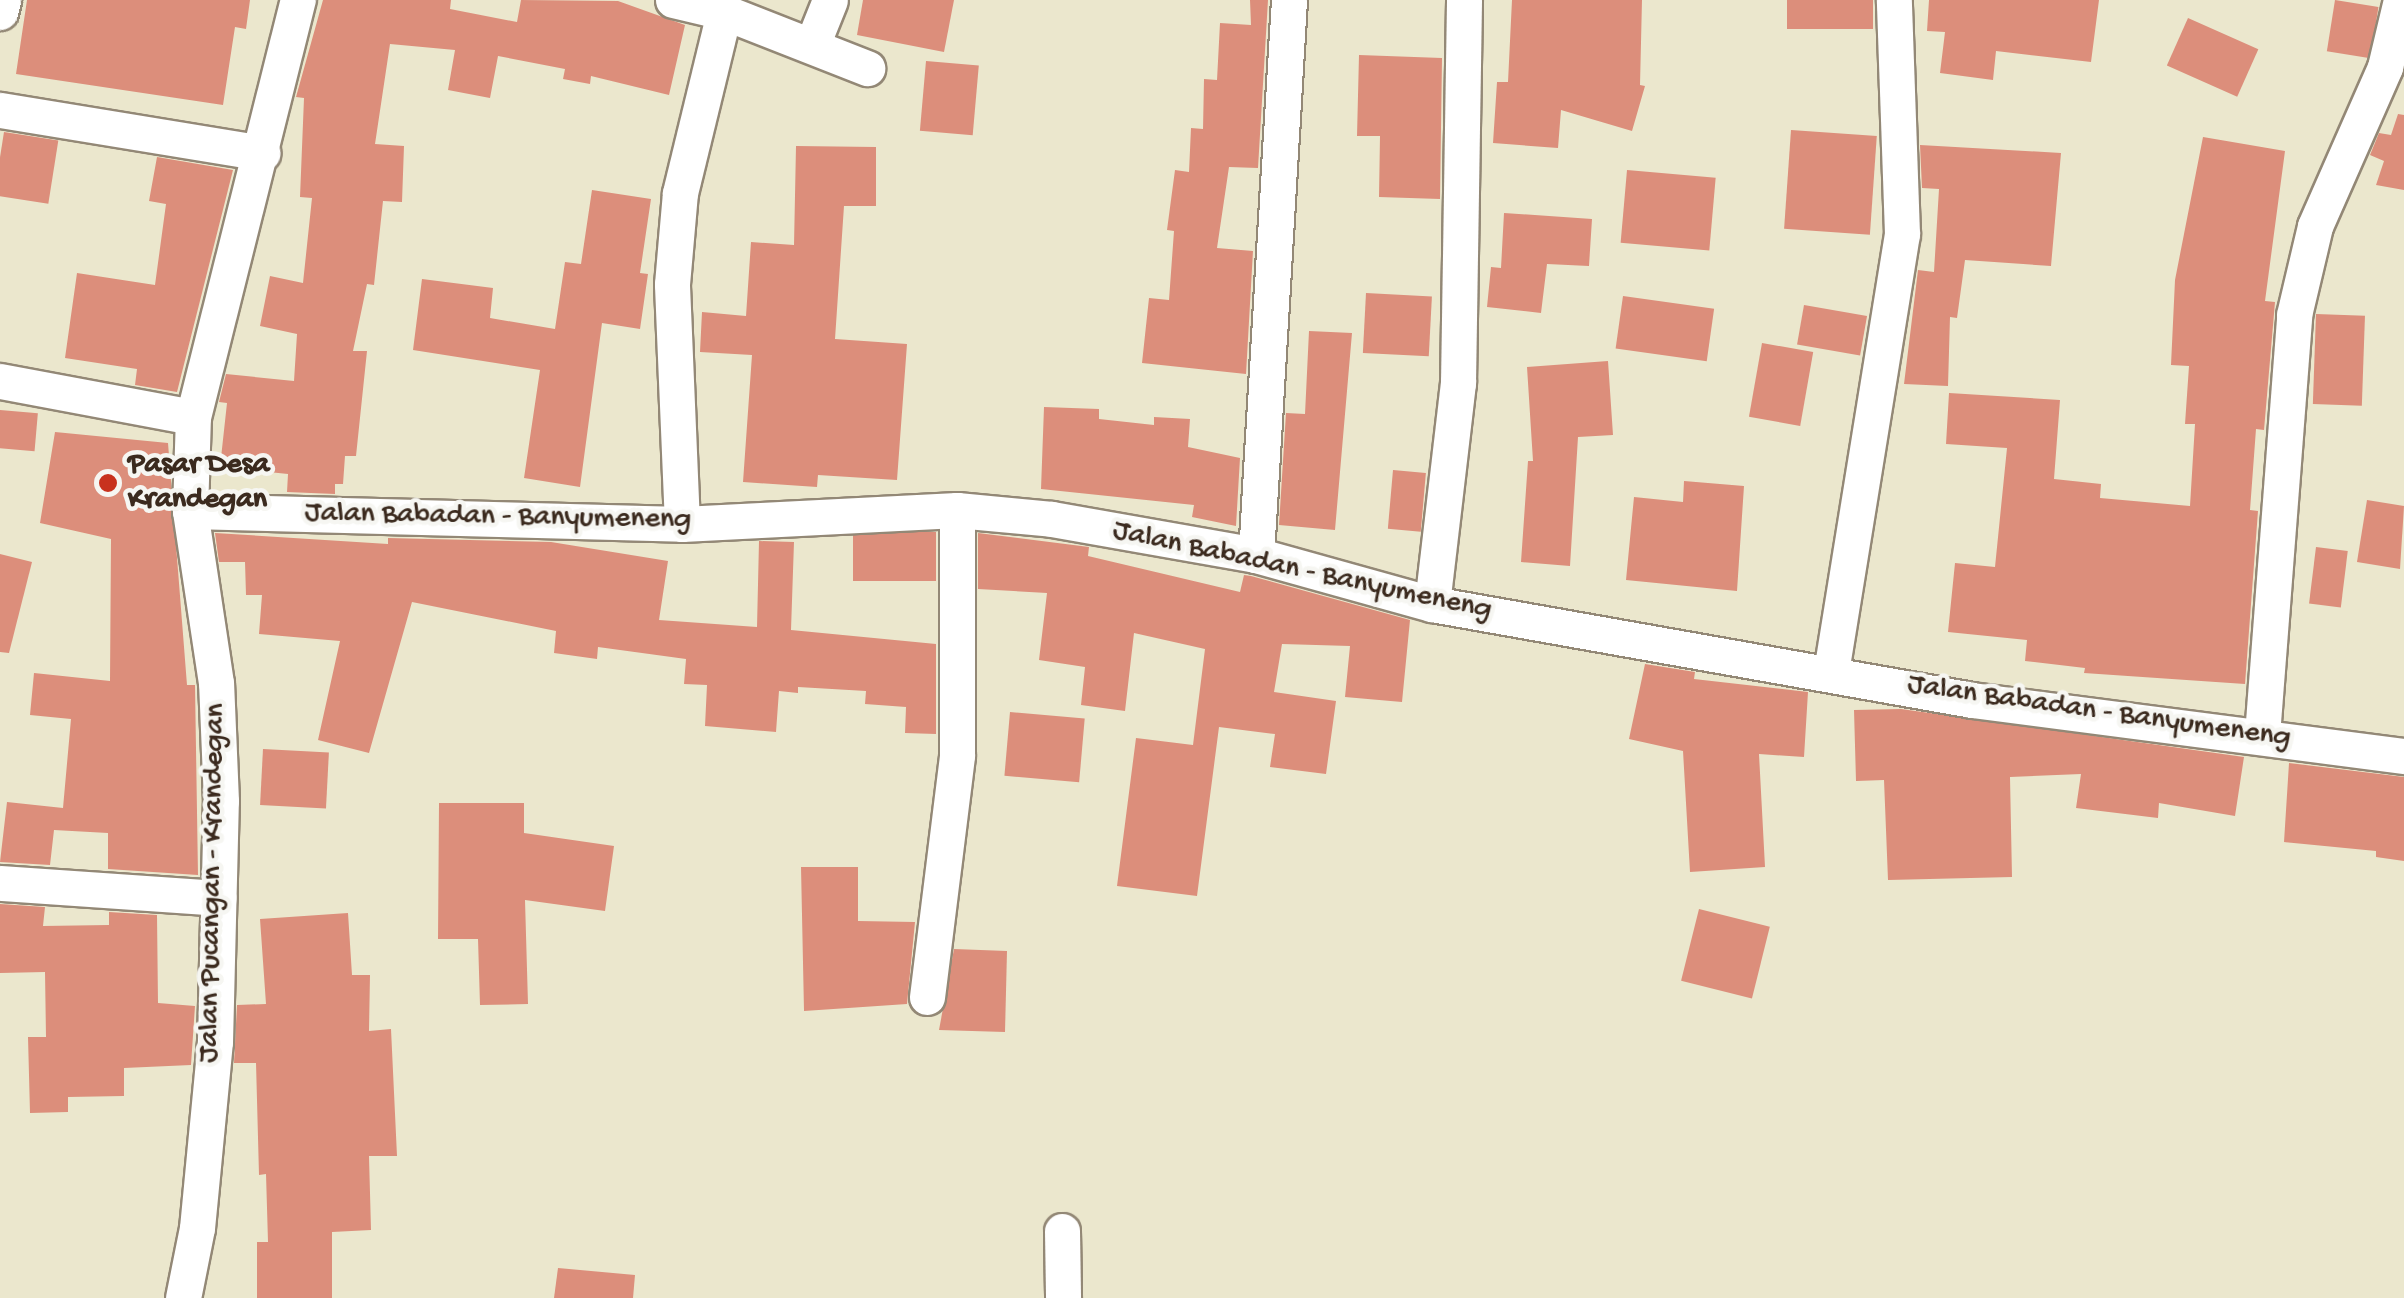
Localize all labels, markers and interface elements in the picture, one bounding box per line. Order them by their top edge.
place label: Pasar Desa Krandegan [128,448,269,518]
marker: Pasar Desa Krandegan [97,472,119,494]
street label: Jalan Babadan - Banyumeneng [304,497,692,539]
street label: Jalan Babadan - Banyumeneng [1109,514,1495,630]
street label: Jalan Babadan - Banyumeneng [1905,668,2293,758]
street label: Jalan Pucangan - Krandegan [193,703,235,1063]

